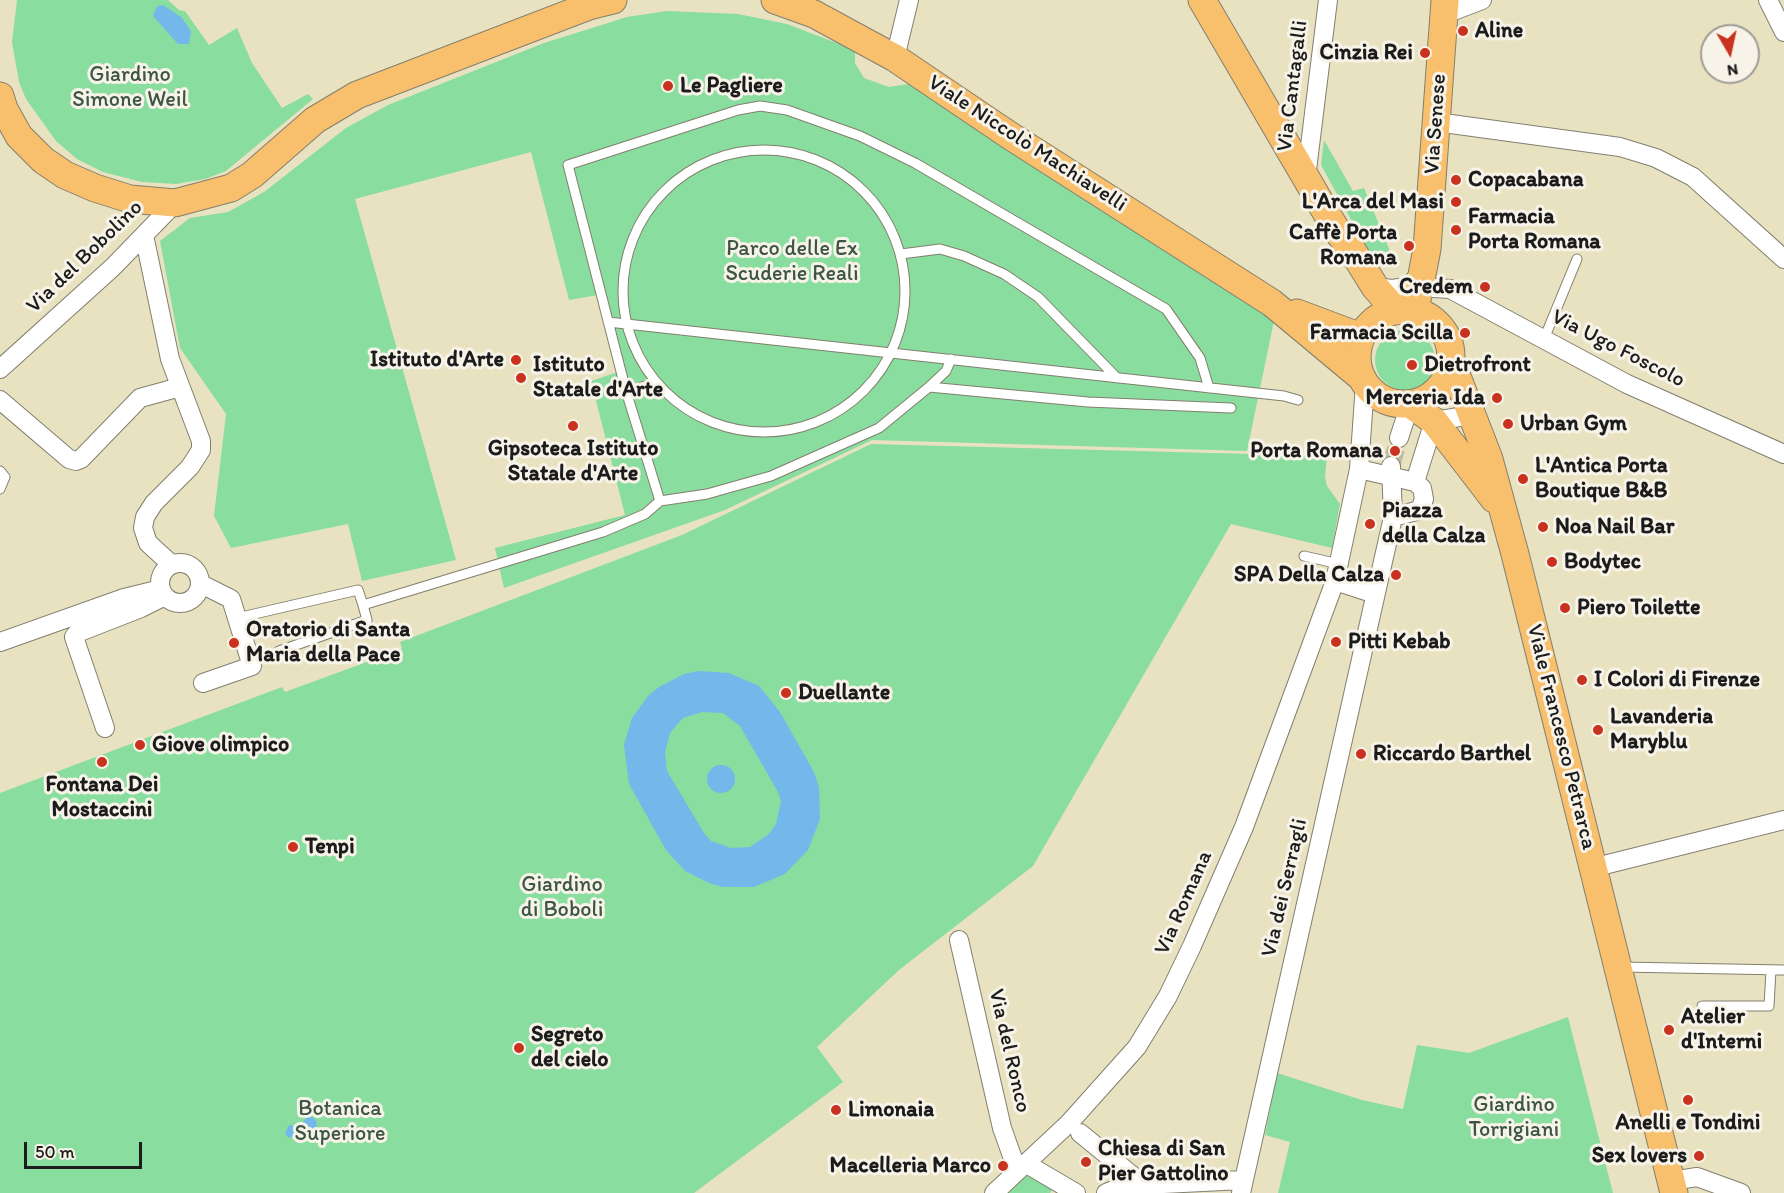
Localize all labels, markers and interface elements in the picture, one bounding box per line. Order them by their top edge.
place label: Aline [1475,18,1523,44]
street label: Via Cantagalli [1272,19,1314,153]
marker: Aline [1456,24,1470,38]
north arrow [1700,24,1760,84]
place label: Cinzia Rei [1320,40,1413,66]
marker: Cinzia Rei [1418,46,1432,60]
text: N [1726,60,1739,81]
park label: Giardino Simone Weil [72,62,188,113]
street label: Viale Niccolò Machiavelli [923,70,1131,218]
place label: Le Pagliere [680,73,783,99]
street label: Via Senese [1419,73,1453,175]
marker: Le Pagliere [661,79,675,93]
place label: Copacabana [1468,167,1584,193]
marker: Copacabana [1449,173,1463,187]
place label: L'Arca del Masi [1302,189,1444,215]
street label: Via del Bobolino [21,195,149,319]
marker: L'Arca del Masi [1449,195,1463,209]
place label: Farmacia Porta Romana [1468,204,1601,255]
place label: Caffè Porta Romana [1289,220,1397,272]
marker: Farmacia Porta Romana [1449,223,1463,237]
park label: Parco delle Ex Scuderie Reali [725,236,859,288]
marker: Caffè Porta Romana [1402,239,1416,253]
place label: Credem [1399,274,1473,300]
marker: Credem [1478,280,1492,294]
street label: Via Ugo Foscolo [1547,304,1689,394]
place label: Farmacia Scilla [1310,320,1453,346]
marker: Farmacia Scilla [1458,326,1472,340]
place label: Istituto d'Arte [370,347,504,373]
place label: Istituto Statale d'Arte [533,352,663,404]
place label: Dietrofront [1424,352,1531,378]
marker: Istituto d'Arte [509,353,523,367]
marker: Dietrofront [1405,358,1419,372]
marker: Istituto Statale d'Arte [514,371,528,385]
place label: Merceria Ida [1365,385,1485,411]
marker: Merceria Ida [1490,391,1504,405]
place label: Urban Gym [1520,411,1627,437]
marker: Urban Gym [1501,417,1515,431]
marker: Gipsoteca Istituto Statale d'Arte [566,419,580,433]
place label: Gipsoteca Istituto Statale d'Arte [488,436,658,488]
place label: Porta Romana [1250,438,1383,464]
marker: Porta Romana [1388,444,1402,458]
place label: L'Antica Porta Boutique B&B [1535,453,1668,505]
marker: L'Antica Porta Boutique B&B [1516,472,1530,486]
place label: Piazza della Calza [1382,498,1485,550]
place label: Noa Nail Bar [1555,514,1674,540]
marker: Piazza della Calza [1363,517,1377,531]
marker: Noa Nail Bar [1536,520,1550,534]
place label: Bodytec [1564,549,1641,575]
marker: Bodytec [1545,555,1559,569]
place label: SPA Della Calza [1234,562,1384,588]
marker: SPA Della Calza [1389,568,1403,582]
place label: Piero Toilette [1577,595,1701,621]
marker: Piero Toilette [1558,601,1572,615]
place label: Oratorio di Santa Maria della Pace [246,617,410,668]
street label: Viale Francesco Petrarca [1520,622,1602,852]
place label: Pitti Kebab [1348,629,1451,655]
marker: Pitti Kebab [1329,635,1343,649]
marker: Oratorio di Santa Maria della Pace [227,636,241,650]
place label: I Colori di Firenze [1594,667,1760,693]
marker: I Colori di Firenze [1575,673,1589,687]
place label: Duellante [798,680,890,706]
marker: Duellante [779,686,793,700]
place label: Lavanderia Maryblu [1610,704,1713,756]
marker: Lavanderia Maryblu [1591,723,1605,737]
place label: Giove olimpico [152,732,289,758]
marker: Giove olimpico [133,738,147,752]
place label: Riccardo Barthel [1373,741,1531,767]
marker: Riccardo Barthel [1354,747,1368,761]
marker: Fontana Dei Mostaccini [95,755,109,769]
place label: Fontana Dei Mostaccini [46,772,158,824]
street label: Via dei Serragli [1256,816,1314,960]
place label: Tenpi [305,834,355,860]
marker: Tenpi [286,840,300,854]
street label: Via Romana [1149,847,1219,959]
park label: Giardino di Boboli [521,872,603,924]
street label: Via del Ronco [982,987,1036,1115]
place label: Atelier d'Interni [1681,1004,1762,1056]
place label: Segreto del cielo [531,1022,609,1074]
marker: Atelier d'Interni [1662,1023,1676,1037]
marker: Segreto del cielo [512,1041,526,1055]
park label: Giardino Torrigiani [1469,1092,1559,1144]
marker: Anelli e Tondini [1681,1093,1695,1107]
park label: Botanica Superiore [295,1096,385,1148]
place label: Limonaia [848,1097,934,1123]
marker: Limonaia [829,1103,843,1117]
place label: Anelli e Tondini [1616,1110,1760,1136]
scale bar [27,1130,146,1168]
place label: Chiesa di San Pier Gattolino [1098,1136,1229,1188]
text: 50 m [35,1141,75,1163]
place label: Sex lovers [1592,1143,1687,1169]
marker: Sex lovers [1692,1149,1706,1163]
place label: Macelleria Marco [830,1153,991,1179]
marker: Chiesa di San Pier Gattolino [1079,1155,1093,1169]
marker: Macelleria Marco [996,1159,1010,1173]

